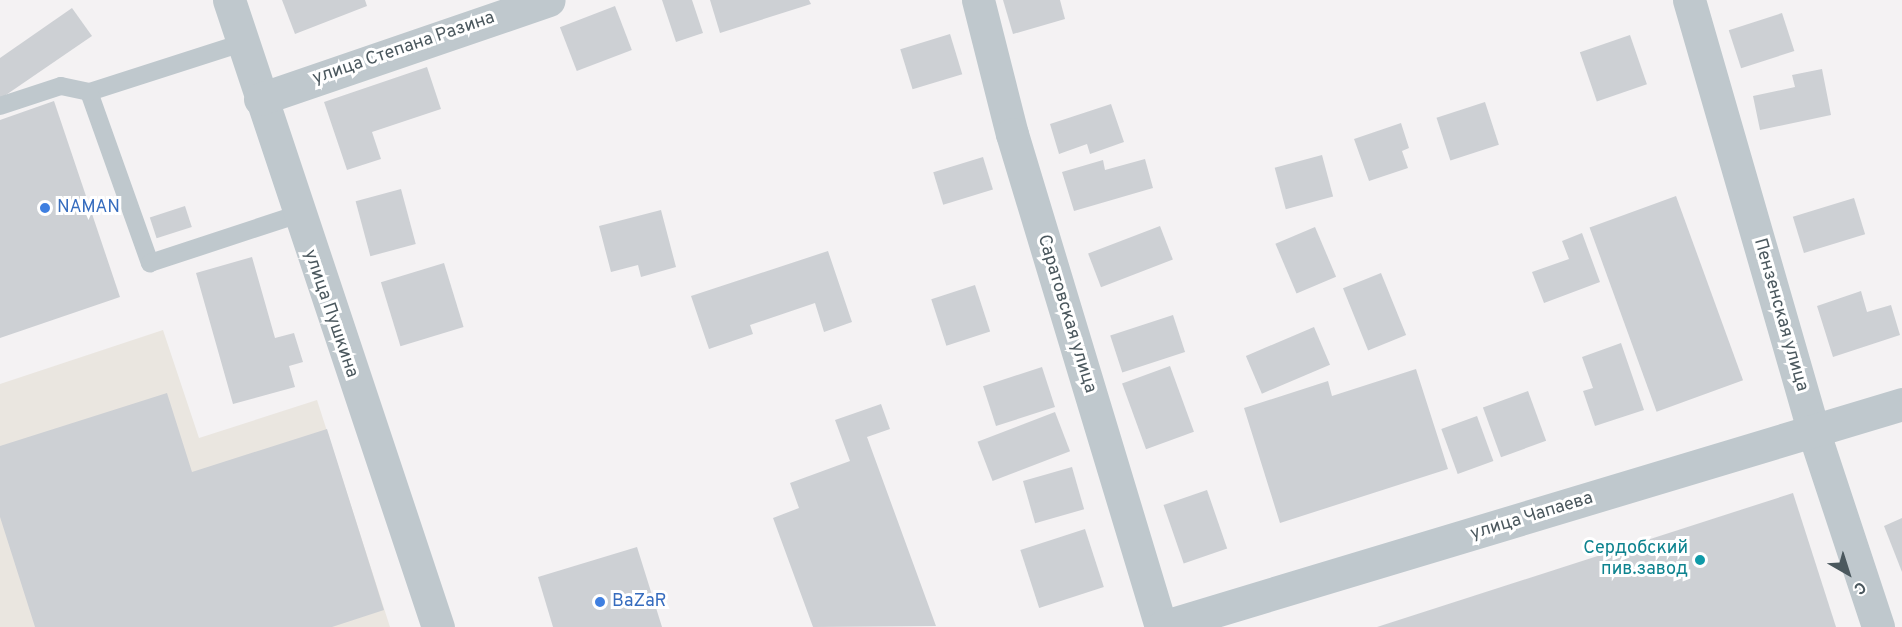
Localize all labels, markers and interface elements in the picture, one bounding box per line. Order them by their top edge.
street label: улица Степана Разина [310,8,498,90]
place label: NAMAN [57,197,120,219]
marker: NAMAN [38,201,52,215]
street label: Саратовская улица [1032,232,1100,396]
street label: Пензенская улица [1748,236,1812,394]
street label: улица Пушкина [298,247,362,381]
street label: улица Чапаева [1468,488,1596,546]
place label: Сердобский пив.завод [1583,539,1688,582]
north arrow [1818,543,1878,603]
marker: Сердобский пив.завод [1693,553,1707,567]
text: С [1849,576,1870,598]
place label: BaZaR [612,591,667,613]
marker: BaZaR [593,595,607,609]

